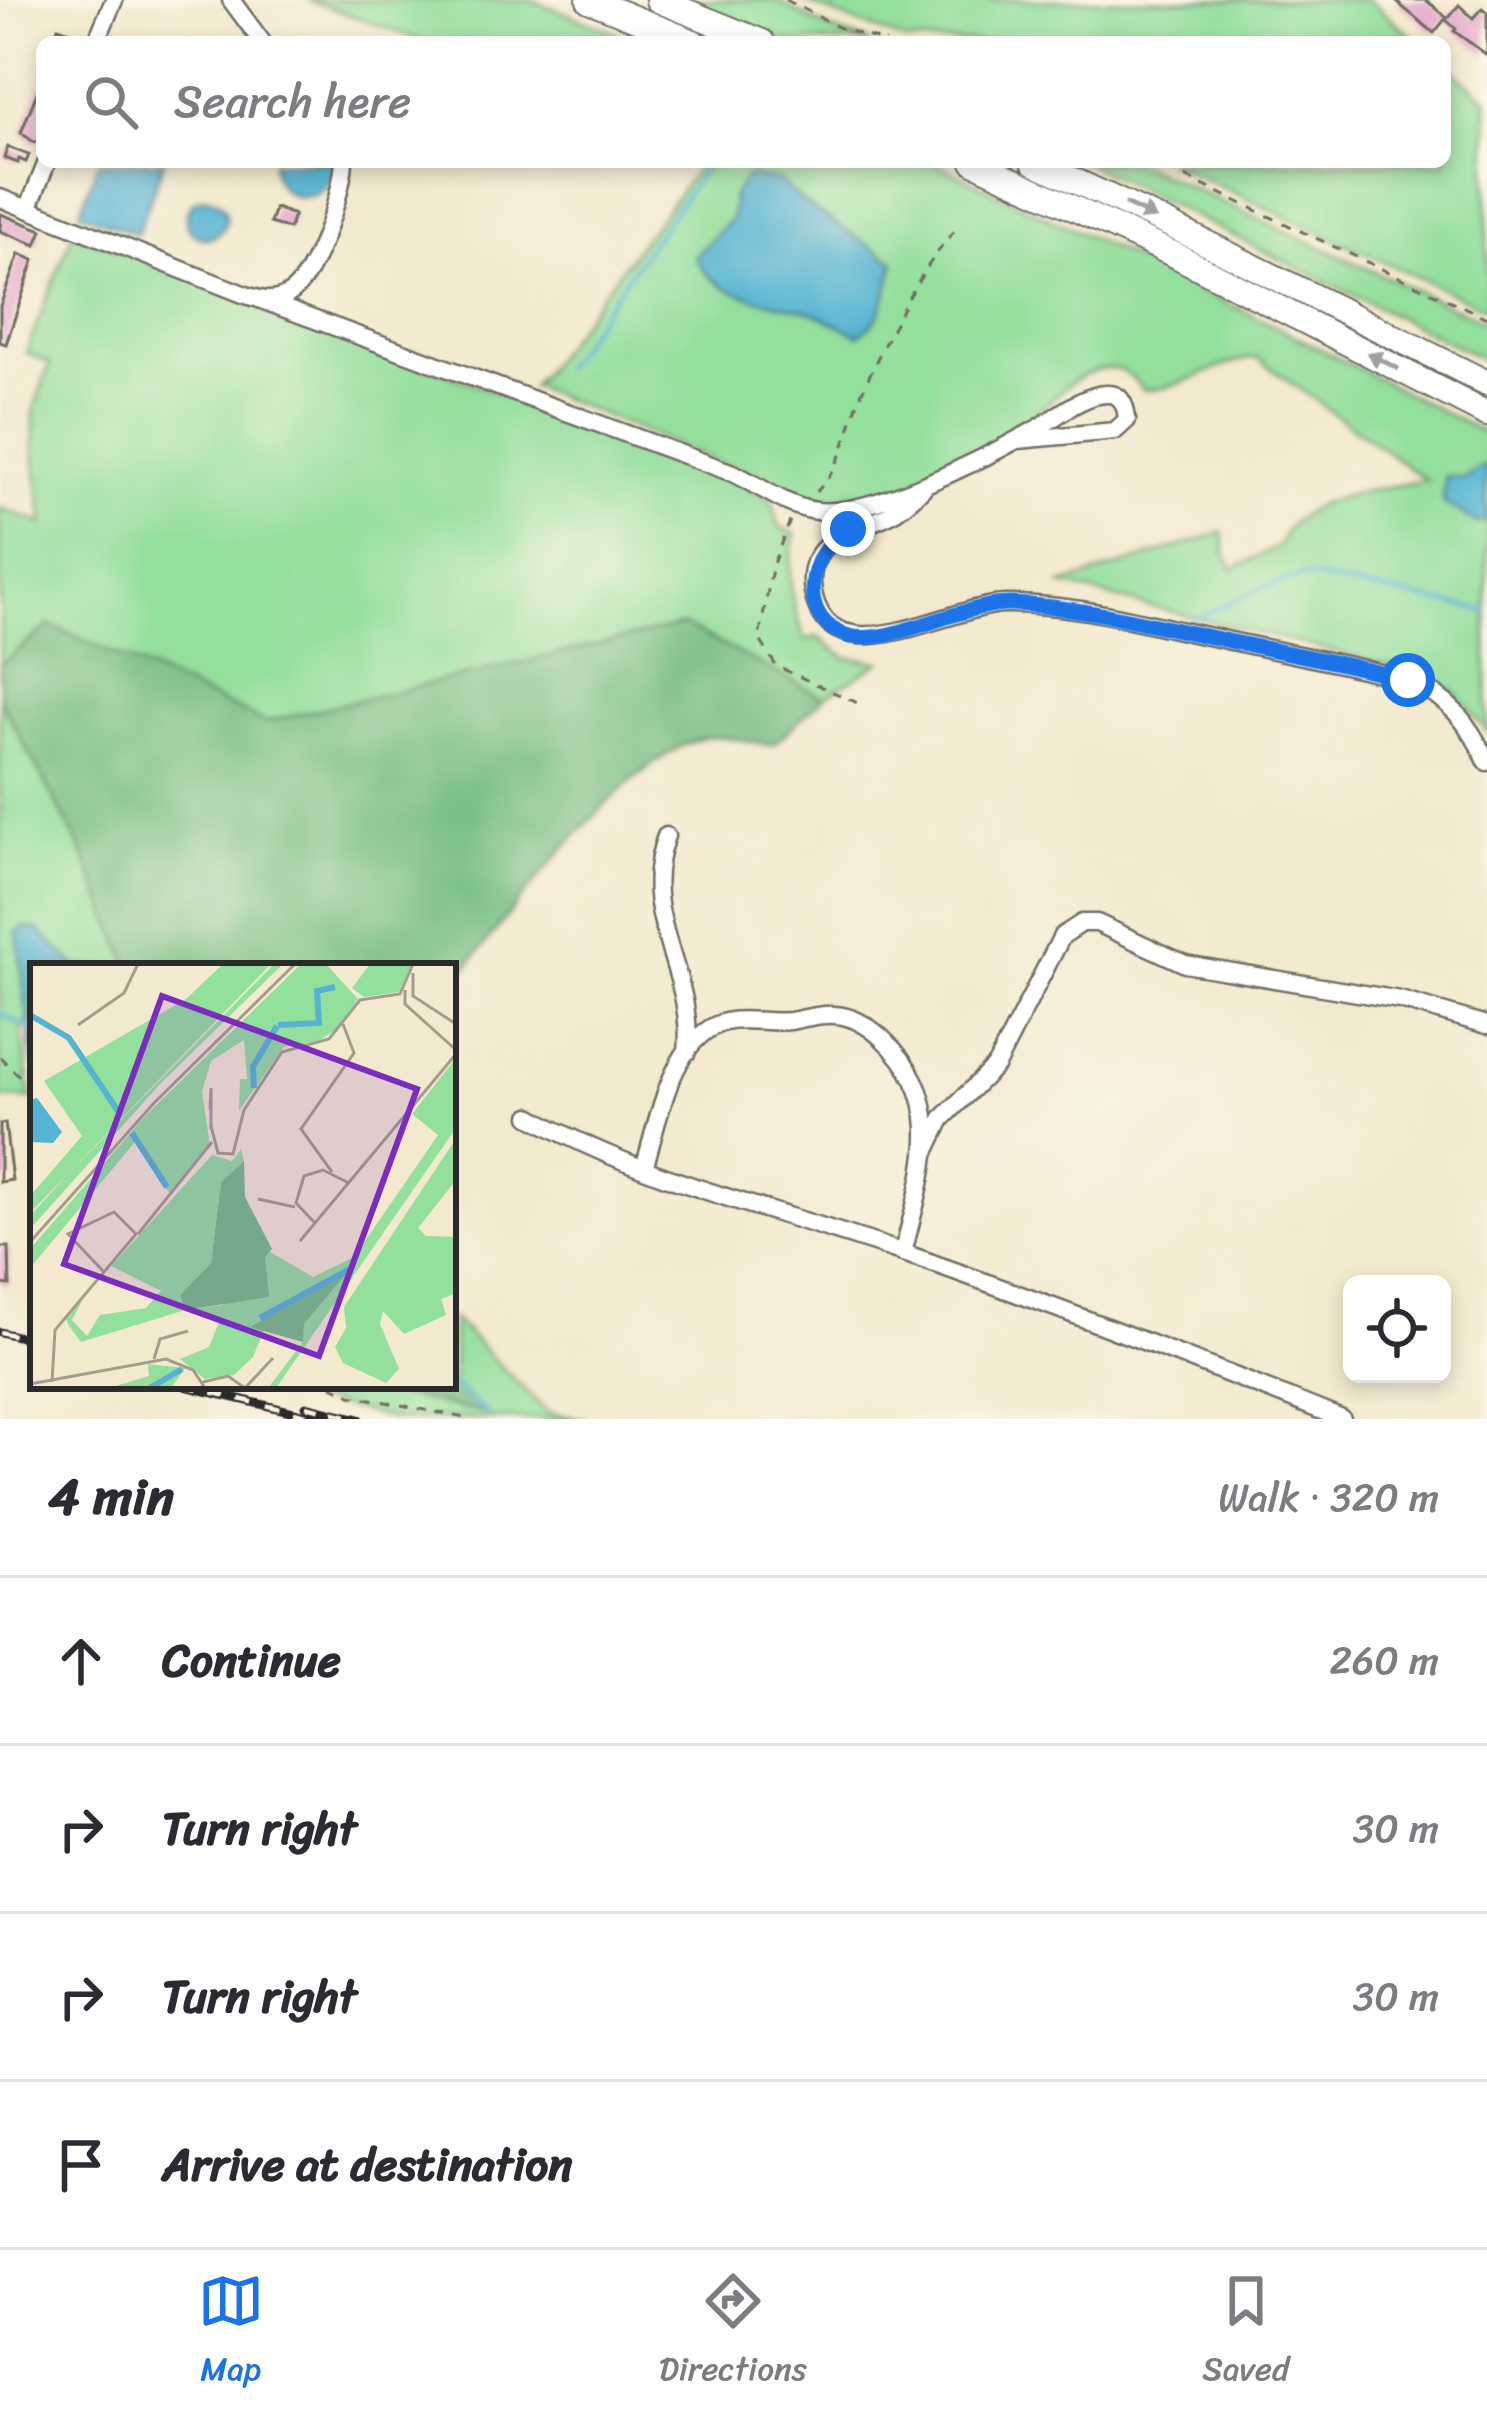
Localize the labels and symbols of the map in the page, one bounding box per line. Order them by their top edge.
one-way arrow [1123,201,1158,221]
one-way arrow [1366,351,1400,371]
route end [821,502,875,556]
route start [1381,653,1435,707]
inset map [30,963,456,1389]

